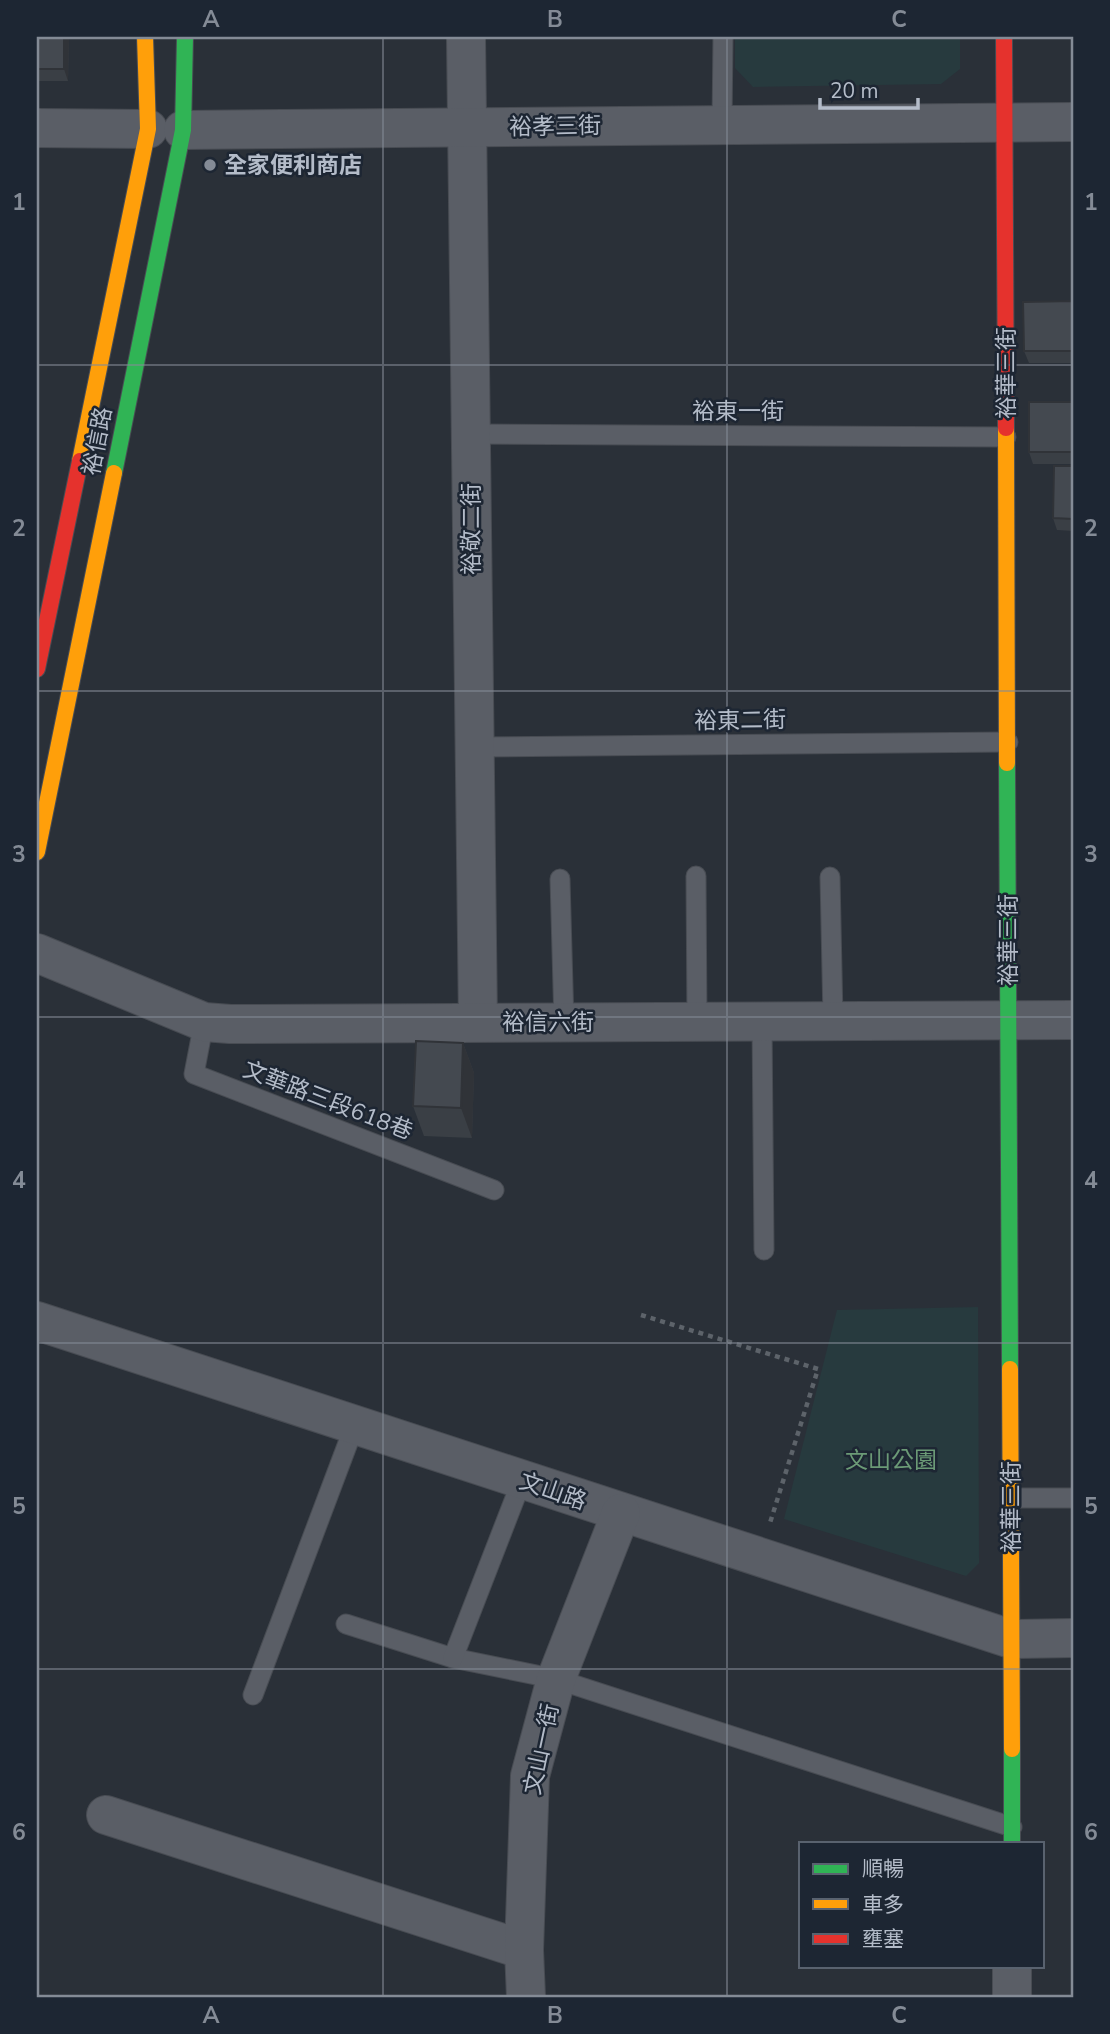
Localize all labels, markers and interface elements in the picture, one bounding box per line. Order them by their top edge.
text: A [202,4,220,35]
text: B [547,4,563,35]
text: C [891,4,907,35]
scale bar [820,66,918,110]
text: 20 m [830,77,879,105]
street label: 裕孝三街 [509,110,601,143]
place label: 全家便利商店 [224,150,362,181]
marker: 全家便利商店 [202,157,218,173]
text: 1 [12,187,26,218]
text: 1 [1084,187,1098,218]
street label: 裕華三街 [991,327,1022,419]
street label: 裕東一街 [692,396,784,427]
street label: 裕信路 [76,404,119,478]
street label: 裕敬二街 [456,483,487,575]
text: 2 [12,513,26,544]
text: 2 [1084,513,1098,544]
street label: 裕東二街 [694,704,786,737]
text: 3 [12,839,26,870]
text: 3 [1084,839,1098,870]
street label: 裕華三街 [993,894,1024,986]
street label: 裕信六街 [502,1007,594,1038]
street label: 文華路三段618巷 [239,1054,417,1147]
text: 4 [12,1165,26,1196]
text: 4 [1084,1165,1098,1196]
park label: 文山公園 [845,1445,937,1476]
street label: 裕華三街 [996,1461,1027,1553]
street label: 文山路 [515,1466,591,1517]
text: 5 [12,1491,26,1522]
text: 5 [1084,1491,1098,1522]
street label: 文山一街 [517,1701,566,1797]
text: 6 [12,1817,26,1848]
text: 6 [1084,1817,1098,1848]
legend [799,1842,1044,1968]
text: 順暢 [862,1855,904,1883]
text: 車多 [862,1891,904,1919]
text: 壅塞 [862,1925,904,1953]
text: A [202,2000,220,2031]
text: B [547,2000,563,2031]
text: C [891,2000,907,2031]

